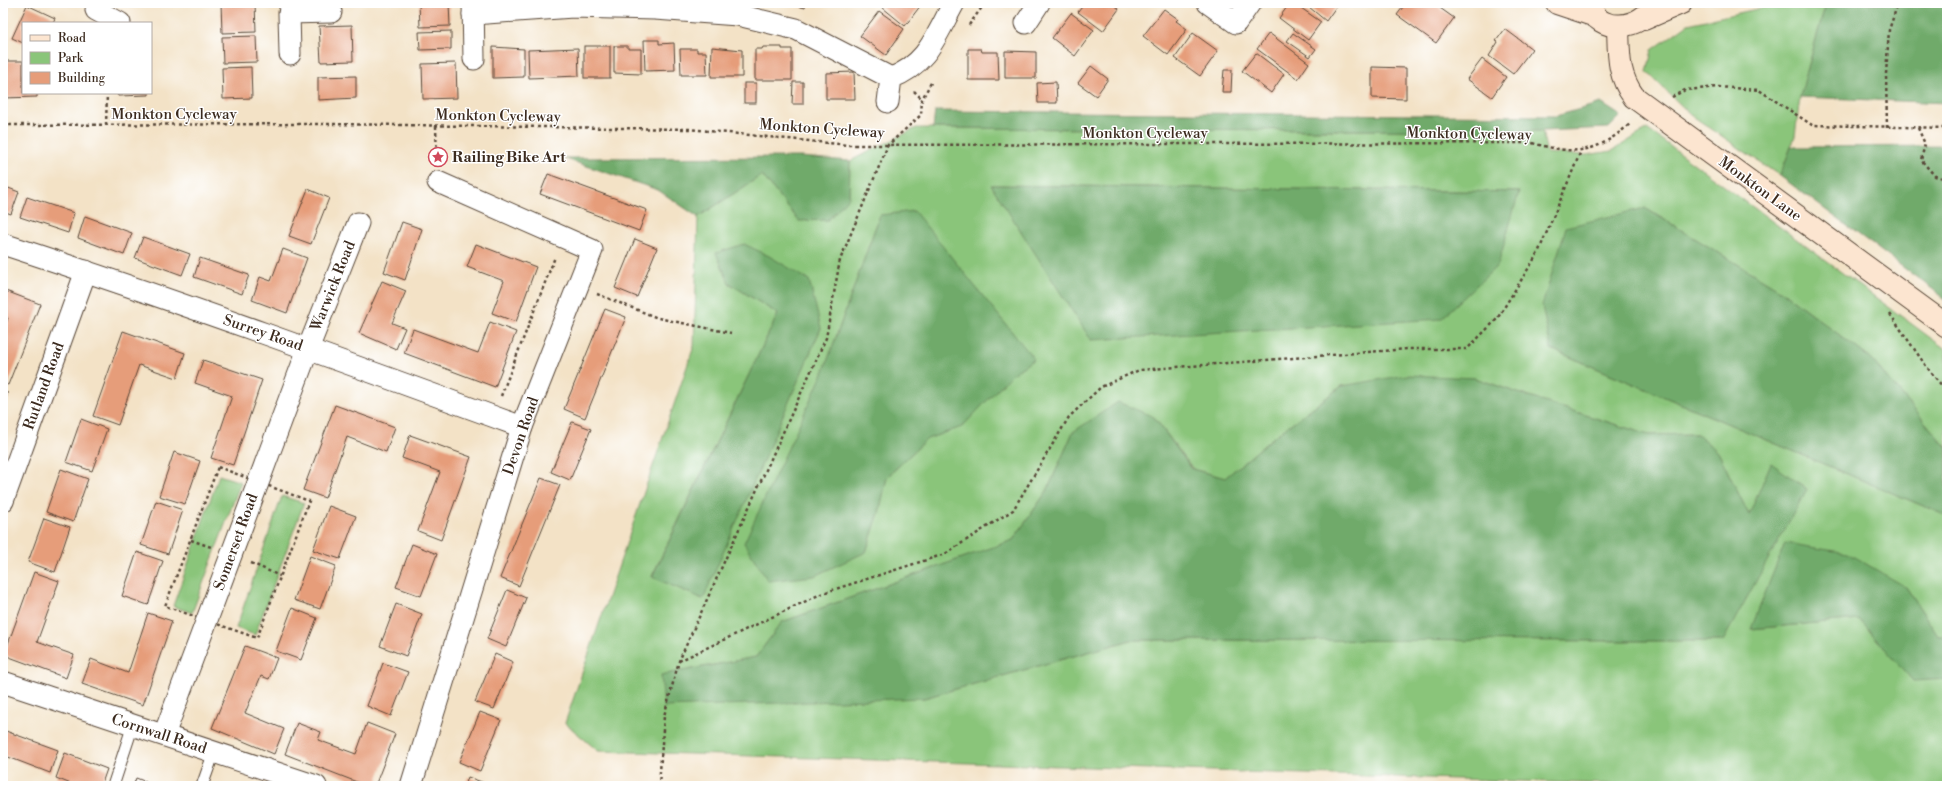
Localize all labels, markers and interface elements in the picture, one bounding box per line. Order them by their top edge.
legend [22,22,152,94]
text: Road [58,31,86,46]
text: Park [58,51,84,66]
text: Building [57,71,106,86]
street label: Monkton Cycleway [111,105,238,124]
street label: Monkton Cycleway [435,105,562,127]
street label: Monkton Cycleway [759,115,886,143]
street label: Monkton Cycleway [1406,123,1533,145]
street label: Monkton Cycleway [1082,124,1209,143]
place icon: Railing Bike Art [427,146,449,168]
place label: Railing Bike Art [452,148,566,167]
street label: Monkton Lane [1715,152,1805,226]
street label: Warwick Road [306,238,360,335]
street label: Surrey Road [221,311,306,356]
street label: Rutland Road [19,339,69,432]
street label: Devon Road [499,394,543,478]
street label: Somerset Road [210,491,262,593]
street label: Cornwall Road [109,710,210,759]

